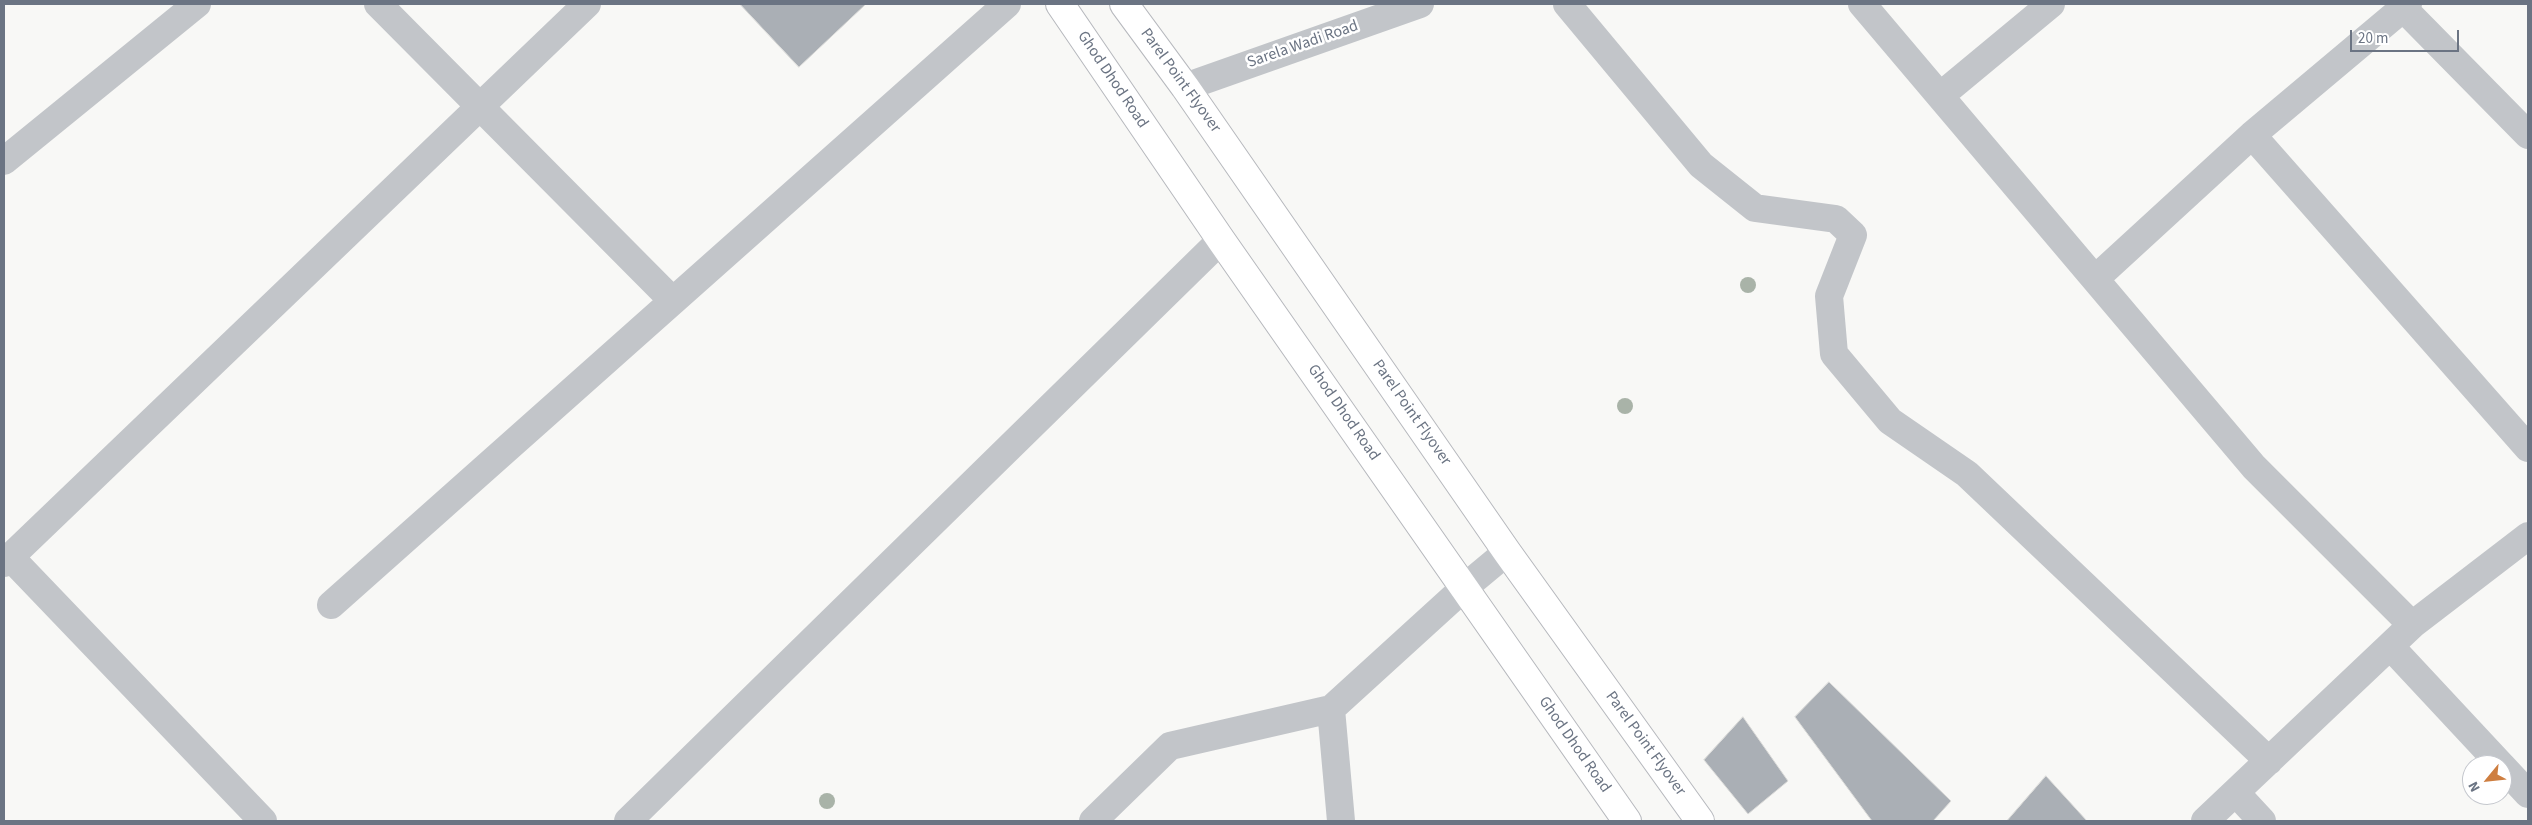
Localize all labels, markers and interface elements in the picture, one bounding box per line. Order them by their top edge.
street label: Sarela Wadi Road [1245,17,1361,73]
scale bar [2352,20,2461,52]
street label: Parel Point Flyover [1136,25,1224,137]
street label: Ghod Dhod Road [1072,28,1152,132]
text: 20 m [2358,28,2388,49]
street label: Parel Point Flyover [1367,356,1455,470]
street label: Ghod Dhod Road [1303,361,1383,465]
street label: Parel Point Flyover [1601,688,1689,800]
street label: Ghod Dhod Road [1534,693,1614,797]
north arrow [2462,755,2512,805]
text: N [2464,778,2486,795]

